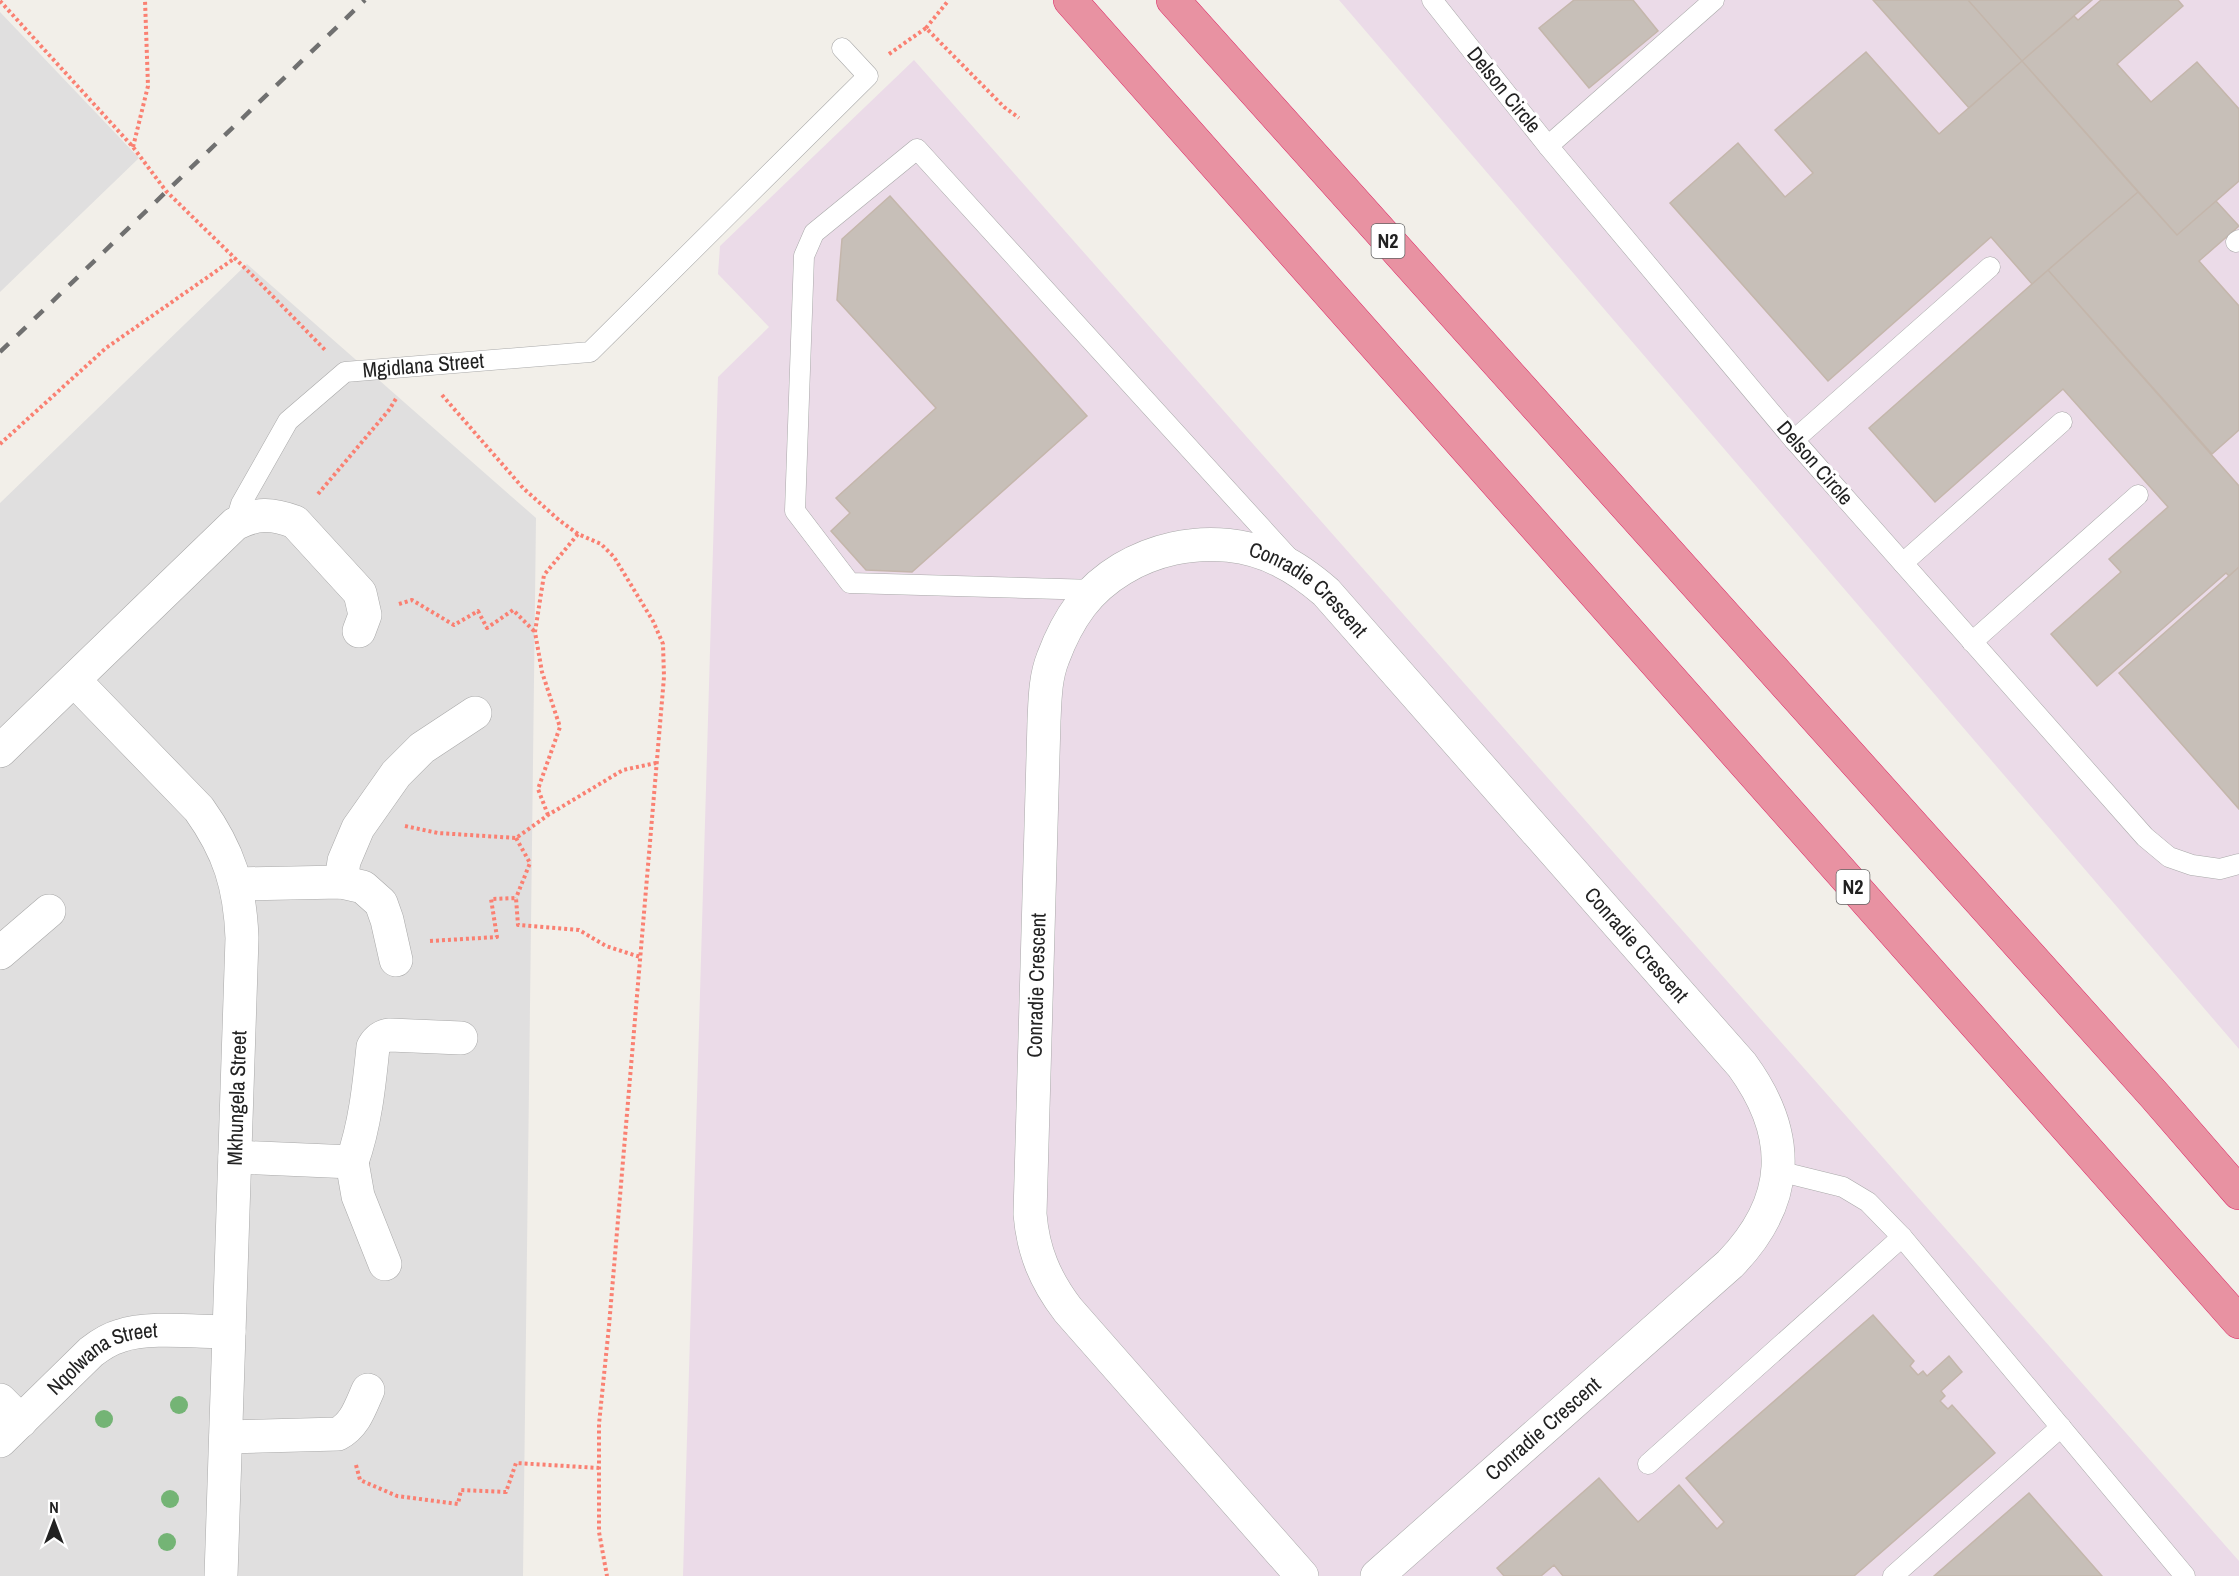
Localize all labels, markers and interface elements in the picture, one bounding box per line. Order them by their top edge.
street label: Delson Circle [1461,40,1548,139]
road number: N2 [1372,224,1404,258]
street label: Mgidlana Street [361,346,485,385]
street label: Delson Circle [1771,414,1860,511]
street label: Conradie Crescent [1246,535,1375,644]
road number: N2 [1836,870,1870,904]
street label: Conradie Crescent [1578,881,1695,1009]
street label: Conradie Crescent [1019,912,1053,1058]
street label: Mkhungela Street [220,1030,253,1166]
street label: Nqolwana Street [40,1315,158,1401]
street label: Conradie Crescent [1479,1370,1607,1487]
north arrow [24,1492,84,1552]
text: N [49,1496,59,1518]

